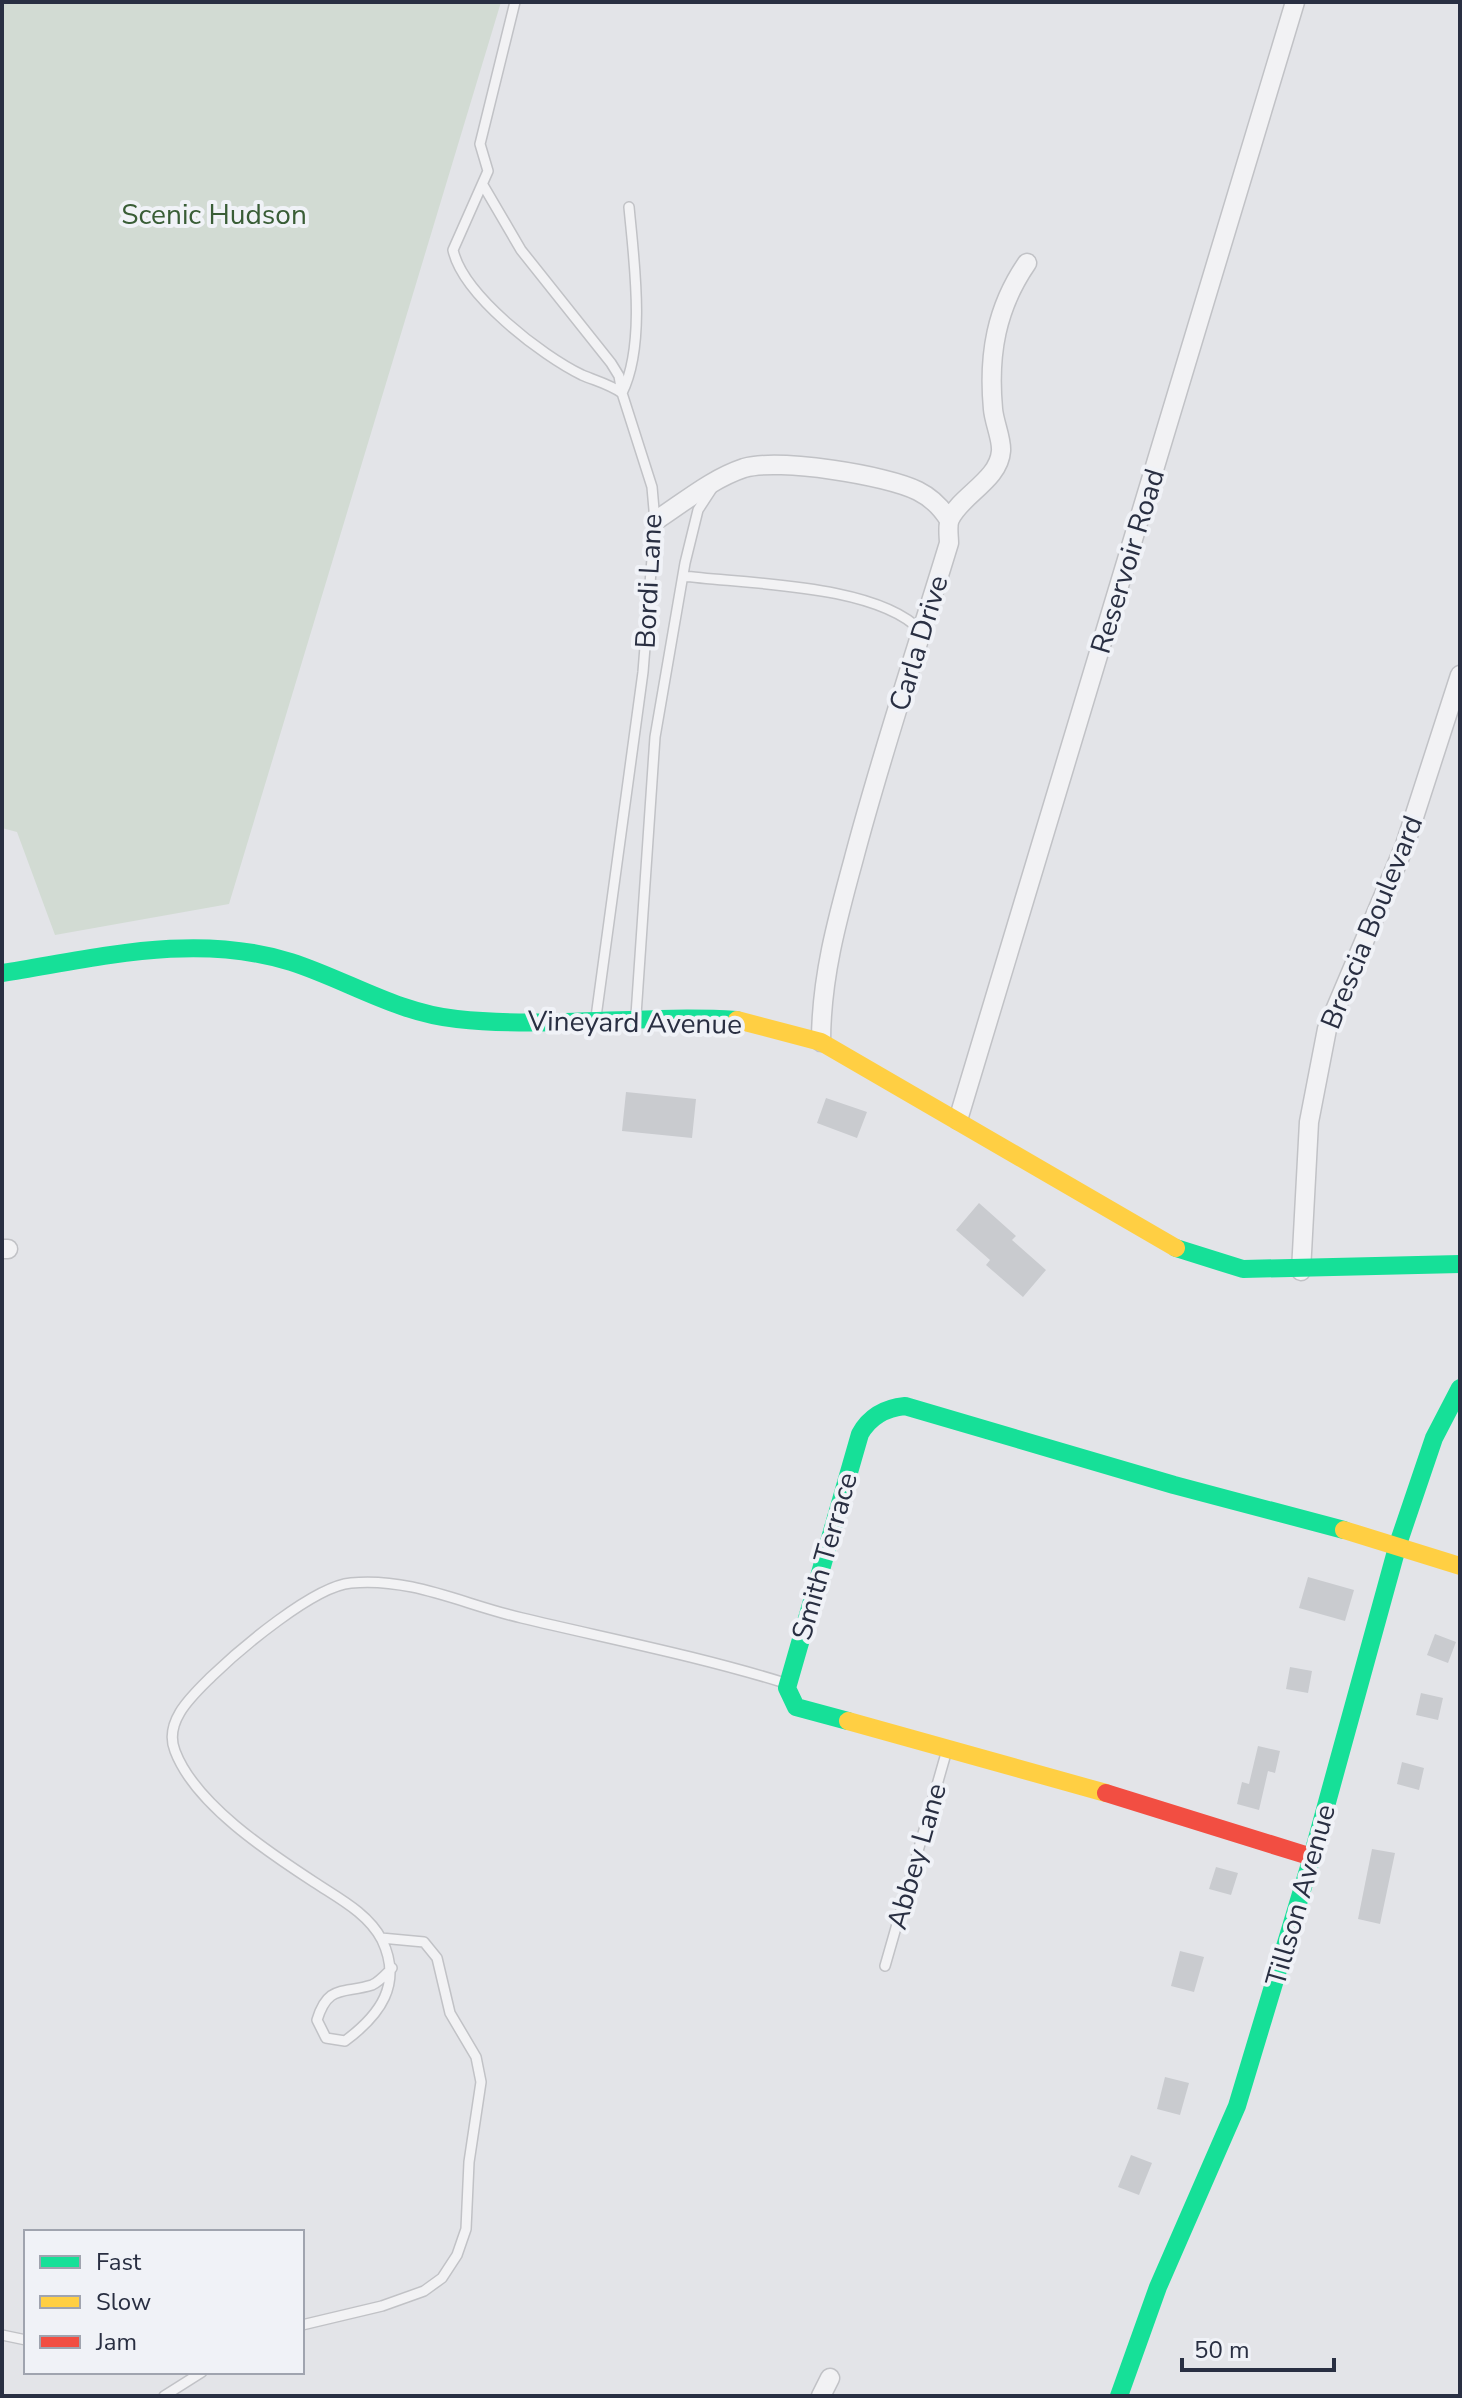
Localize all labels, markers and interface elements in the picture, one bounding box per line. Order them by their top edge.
park label: Scenic Hudson [121,196,307,234]
street label: Reservoir Road [1082,464,1174,658]
street label: Bordi Lane [626,513,672,650]
street label: Carla Drive [880,571,958,716]
street label: Brescia Boulevard [1312,810,1432,1035]
street label: Vineyard Avenue [527,1002,742,1044]
street label: Smith Terrace [783,1468,867,1644]
street label: Abbey Lane [878,1779,956,1934]
street label: Tillson Avenue [1257,1800,1345,1990]
legend [24,2230,304,2374]
text: Fast [96,2246,142,2278]
text: Slow [96,2286,151,2318]
scale bar [1182,2322,1334,2372]
text: Jam [95,2326,137,2358]
text: 50 m [1194,2334,1250,2366]

